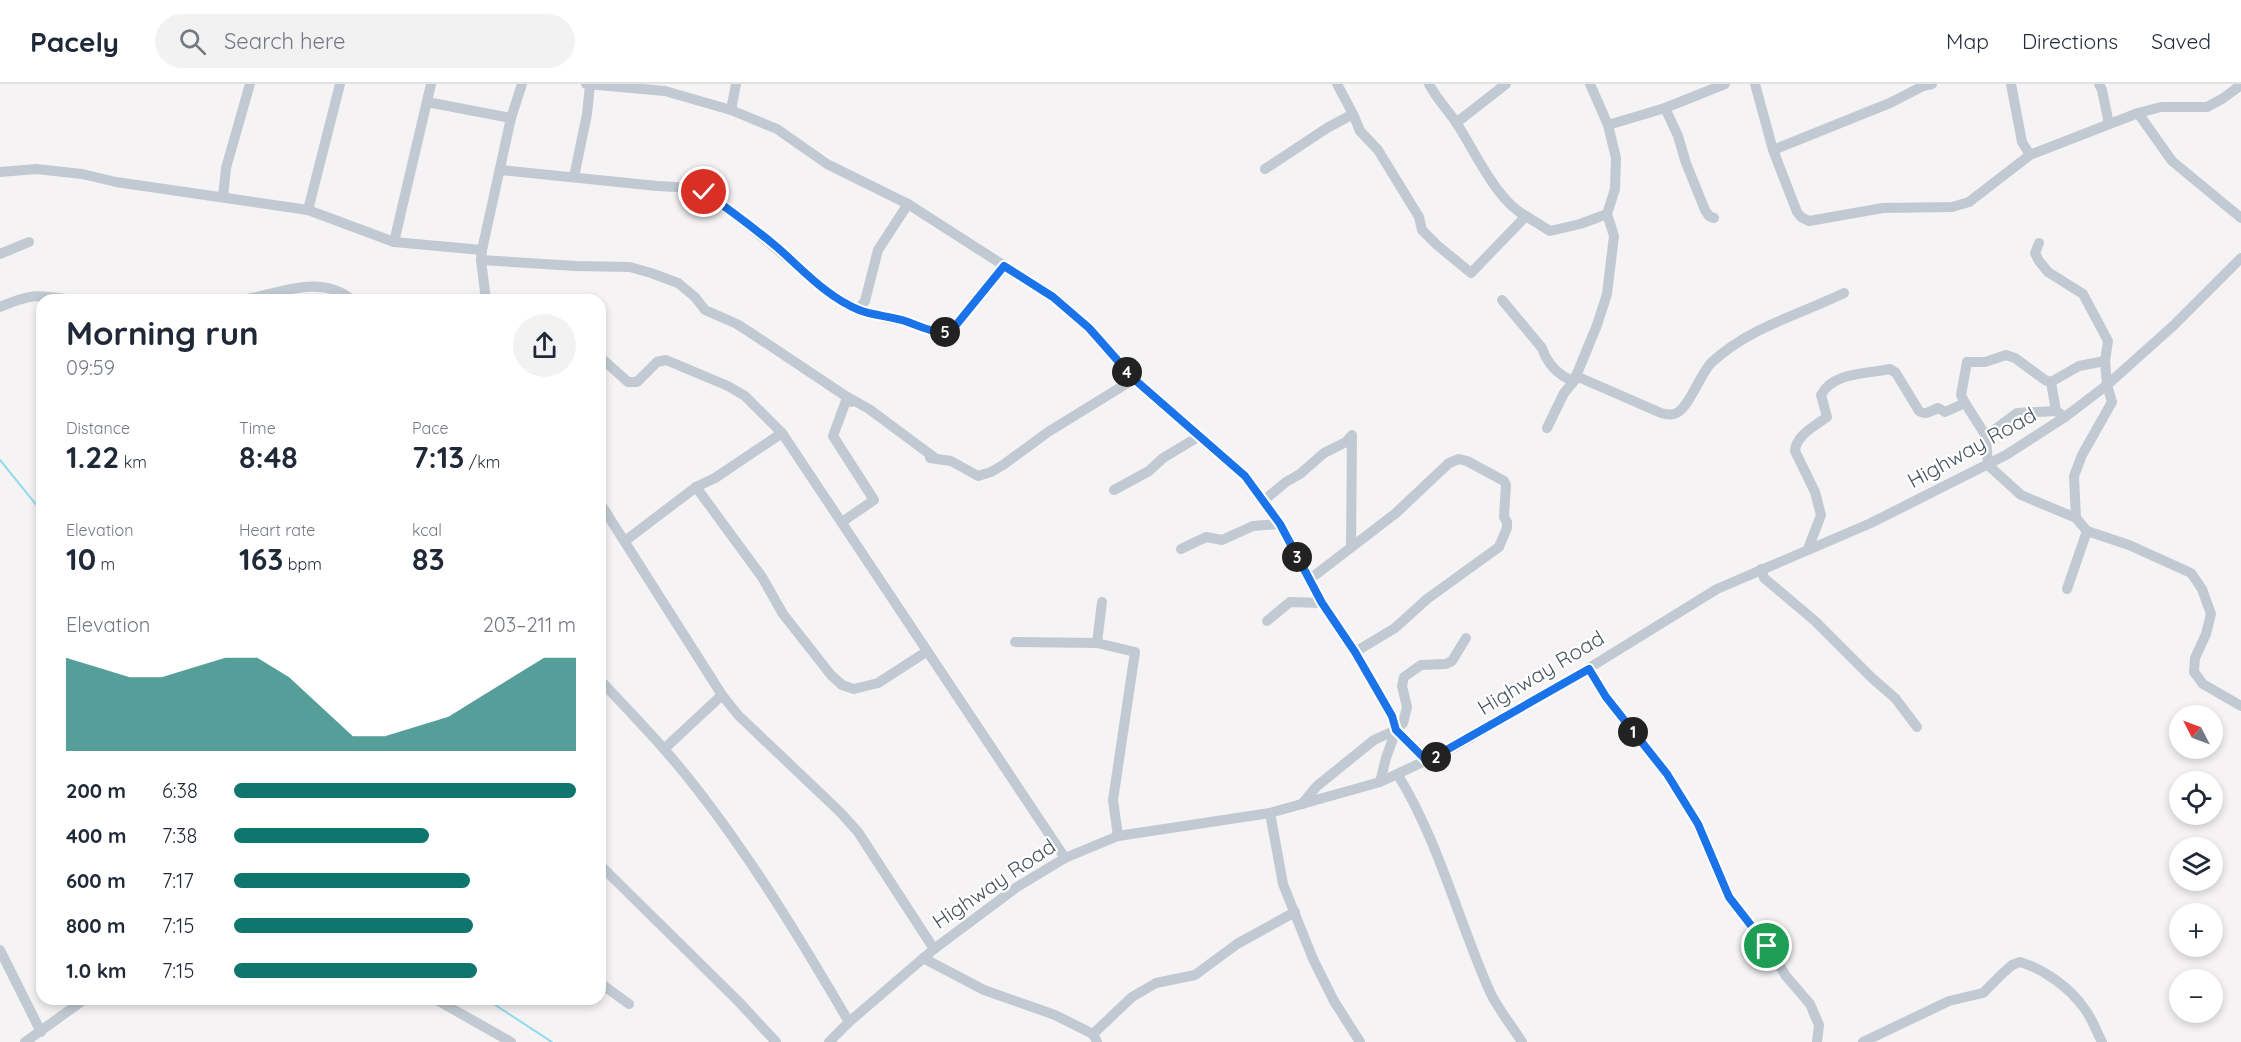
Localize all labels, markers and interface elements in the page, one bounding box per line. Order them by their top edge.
search box [155,14,575,68]
text: Pacely [30,24,119,59]
icon: search [176,25,209,58]
text: Search here [224,27,345,55]
text: Map [1946,28,1989,54]
text: Directions [2022,28,2118,54]
text: Saved [2151,28,2211,54]
pin [678,166,729,217]
icon: check [687,175,720,208]
text: Morning run [66,312,259,353]
button: share [513,314,576,377]
pin: 5 [930,317,960,347]
text: 5 [940,322,950,342]
text: 09:59 [66,355,115,380]
pin: 4 [1112,357,1142,387]
text: 4 [1122,362,1132,382]
street label: Highway Road [1903,401,2040,493]
text: Distance [66,418,130,438]
text: Time [239,418,276,438]
text: Pace [412,418,448,438]
text: 1.22 [66,438,119,476]
text: 8:48 [239,438,298,476]
text: 7:13 [412,438,464,476]
text: km [119,452,147,472]
text: /km [464,452,500,472]
text: Elevation [66,520,133,540]
text: Heart rate [239,520,315,540]
text: kcal [412,520,442,540]
text: 10 [66,540,96,578]
text: 163 [239,540,283,578]
text: 83 [412,540,445,578]
pin: 3 [1282,542,1312,572]
text: 3 [1293,547,1301,567]
text: m [96,554,115,574]
text: bpm [283,554,322,574]
text: Elevation [66,612,150,637]
text: 203–211 m [483,612,576,637]
street label: Highway Road [1472,624,1608,720]
north arrow [2169,705,2223,759]
map controls [2169,705,2223,1023]
pin: 1 [1618,717,1648,747]
text: 1 [1630,722,1636,742]
pin: 2 [1421,742,1451,772]
text: 2 [1431,747,1441,767]
button: locate [2169,771,2223,825]
text: 200 m [66,778,126,803]
text: 6:38 [162,778,198,803]
text: 400 m [66,823,126,848]
text: 7:38 [162,823,197,848]
street label: Highway Road [927,832,1060,934]
button: layers [2169,837,2223,891]
text: 600 m [66,868,126,893]
text: 7:17 [162,868,194,893]
button: + [2169,903,2223,957]
text: 800 m [66,913,126,938]
text: 7:15 [162,913,194,938]
pin [1741,920,1792,971]
icon: arrive [1750,929,1783,962]
text: 1.0 km [66,958,126,983]
text: 7:15 [162,958,194,983]
button: − [2169,969,2223,1023]

